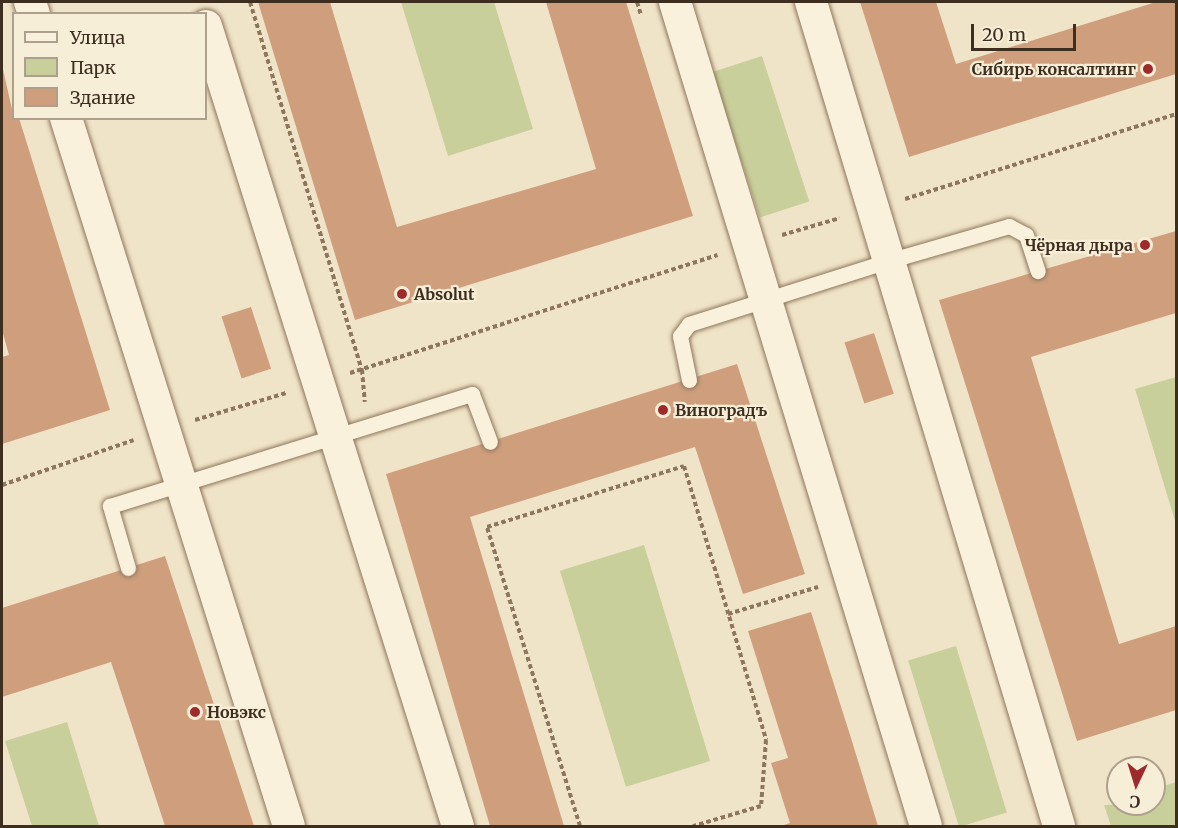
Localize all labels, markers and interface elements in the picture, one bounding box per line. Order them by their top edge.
legend [12,12,207,120]
scale bar [974,12,1079,50]
text: 20 m [982,23,1026,46]
text: Улица [70,26,125,49]
text: Парк [70,56,116,79]
place label: Сибирь консалтинг [972,59,1136,79]
marker: Сибирь консалтинг [1141,62,1155,76]
text: Здание [70,86,135,109]
place label: Чёрная дыра [1025,235,1133,255]
marker: Чёрная дыра [1138,238,1152,252]
place label: Absolut [414,284,474,304]
marker: Absolut [395,287,409,301]
place label: Виноградъ [675,400,767,420]
marker: Виноградъ [656,403,670,417]
place label: Новэкс [207,702,266,722]
marker: Новэкс [188,705,202,719]
north arrow [1106,756,1166,816]
text: С [1129,792,1141,812]

